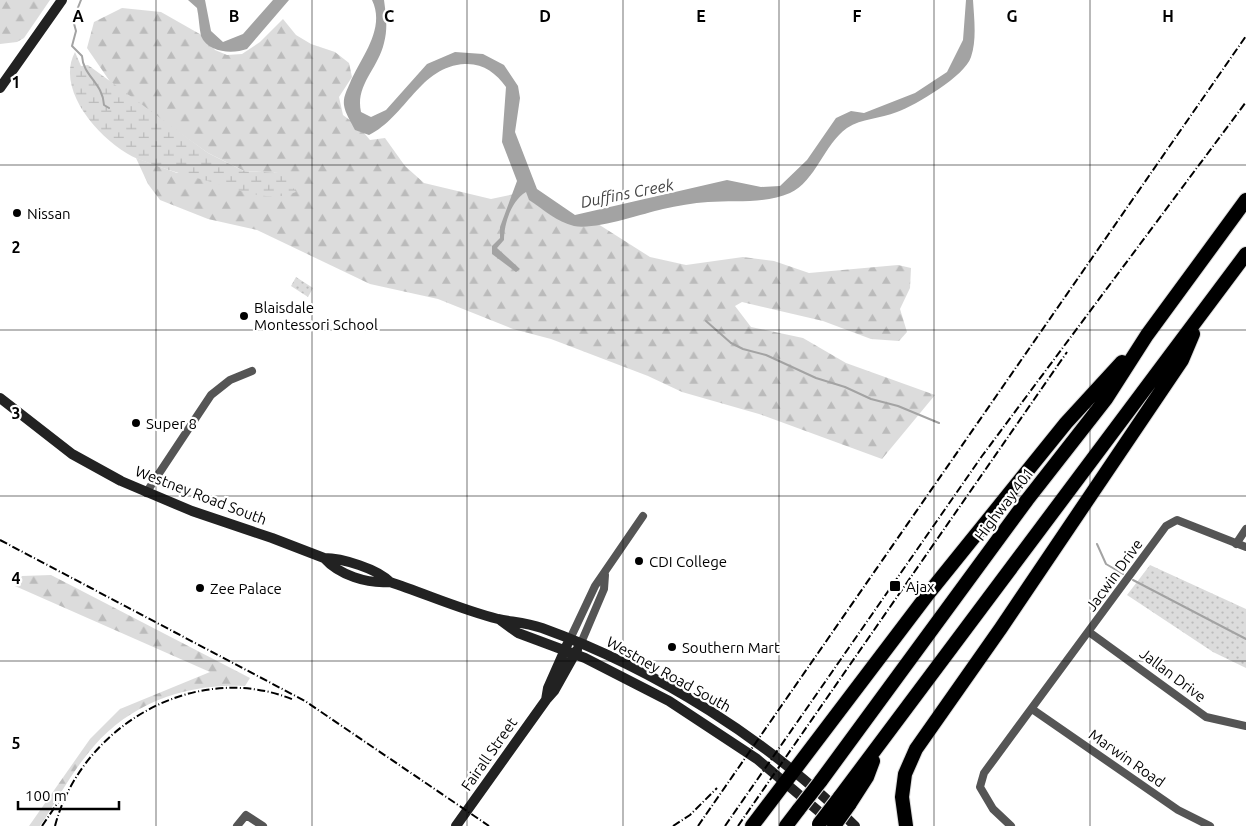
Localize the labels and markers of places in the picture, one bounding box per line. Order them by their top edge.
place label: Nissan [27,205,71,222]
marker: Nissan [11,207,23,219]
place label: Blaisdale Montessori School [254,299,378,333]
marker: Blaisdale Montessori School [238,310,250,322]
place label: Super 8 [146,415,197,432]
marker: Super 8 [130,417,142,429]
place label: CDI College [649,553,727,570]
marker: CDI College [633,555,645,567]
place label: Ajax [906,578,935,595]
marker: Ajax [888,579,902,593]
place label: Zee Palace [210,580,282,597]
marker: Zee Palace [194,582,206,594]
place label: Southern Mart [682,639,780,656]
marker: Southern Mart [666,641,678,653]

